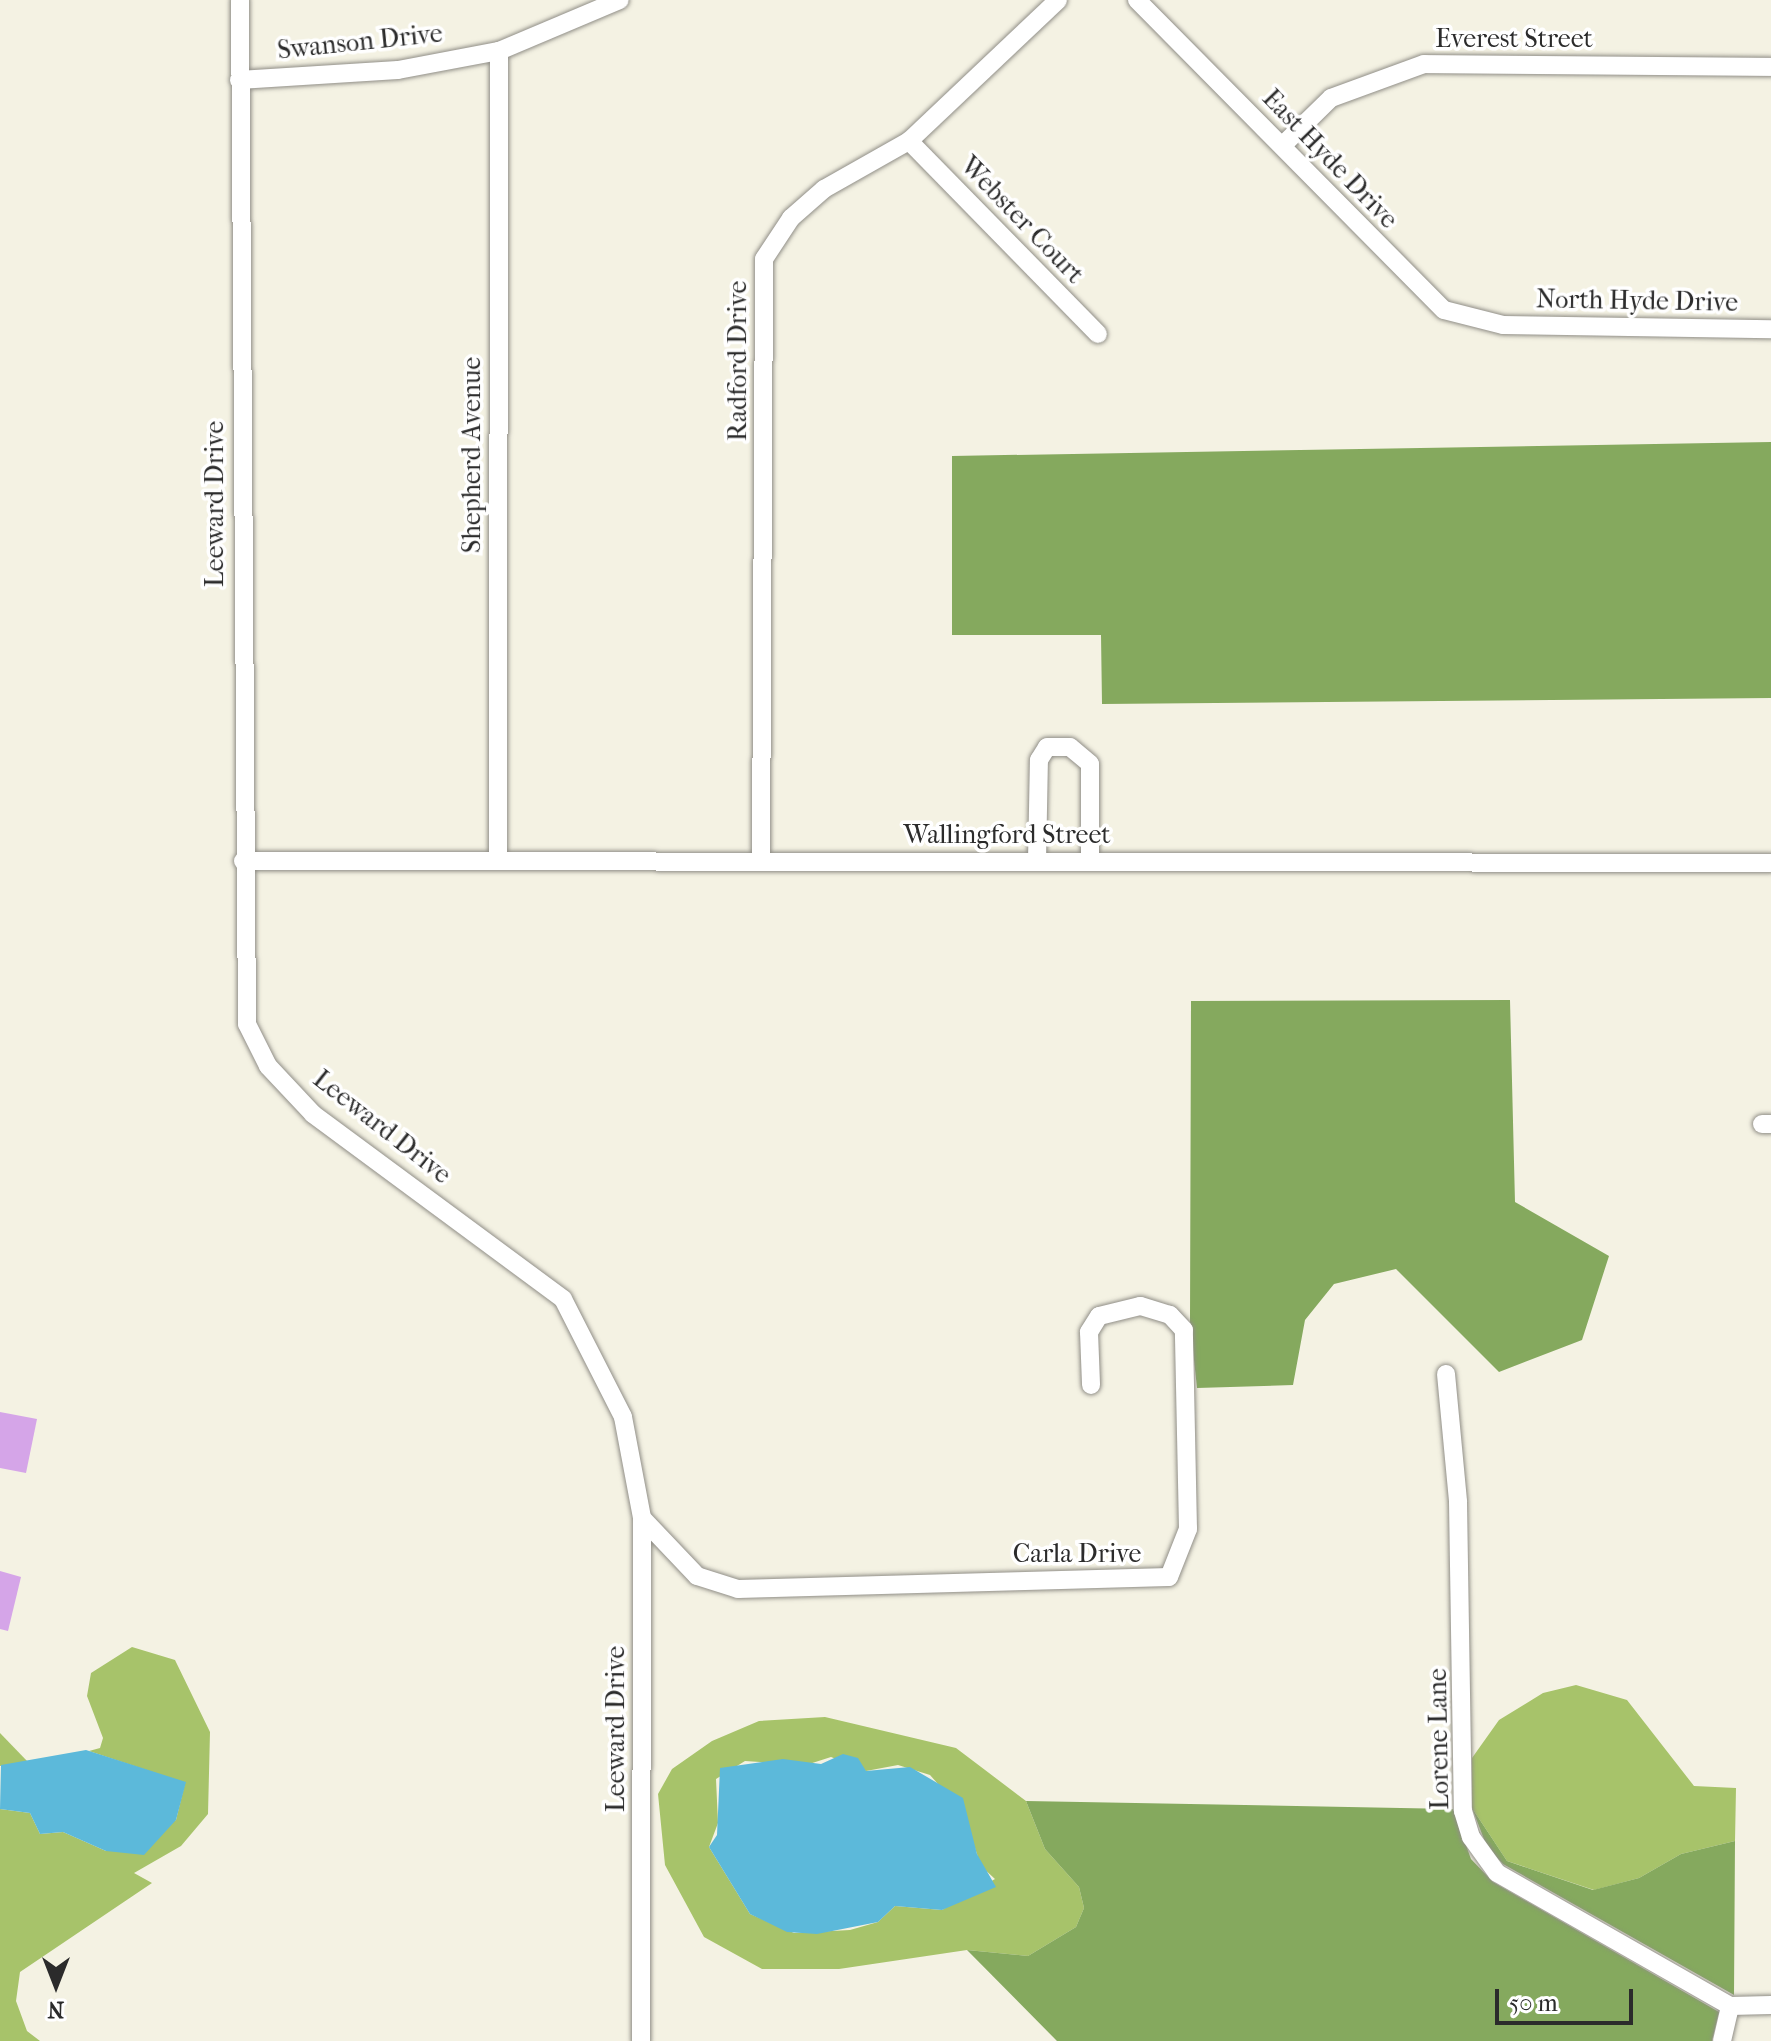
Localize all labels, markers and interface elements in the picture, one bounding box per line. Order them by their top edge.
street label: Swanson Drive [276,18,444,66]
street label: Everest Street [1435,23,1593,55]
street label: East Hyde Drive [1256,83,1404,235]
street label: Webster Court [954,150,1090,290]
street label: Radford Drive [722,281,754,441]
street label: North Hyde Drive [1536,284,1738,318]
street label: Shepherd Avenue [456,357,488,553]
street label: Leeward Drive [199,421,231,587]
street label: Wallingford Street [903,819,1111,851]
street label: Leeward Drive [307,1063,457,1191]
street label: Carla Drive [1013,1538,1141,1570]
street label: Leeward Drive [600,1646,632,1812]
street label: Lorene Lane [1422,1668,1456,1810]
north arrow [16,1945,96,2025]
scale bar [1499,1973,1637,2023]
text: 50 m [1509,1989,1558,2017]
text: N [48,1996,64,2022]

